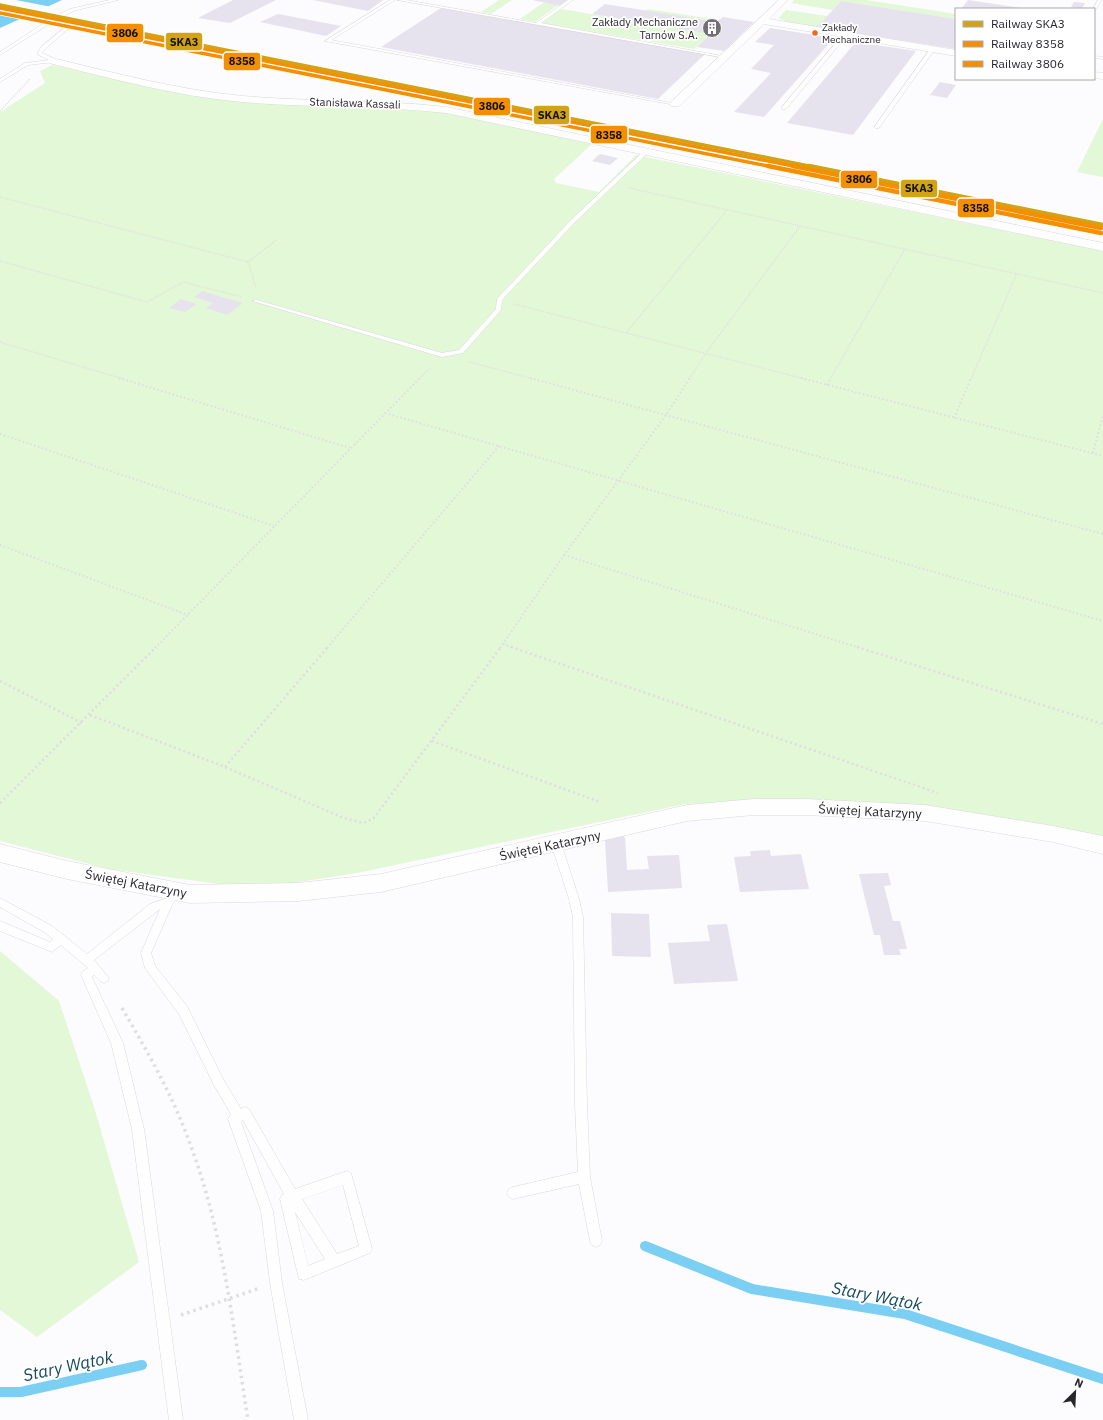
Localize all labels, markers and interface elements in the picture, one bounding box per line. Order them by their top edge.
legend [955,8,1095,80]
place label: Zakłady Mechaniczne Tarnów S.A. [592,15,698,42]
text: Railway SKA3 [991,16,1065,31]
building icon: Zakłady Mechaniczne Tarnów S.A. [701,17,723,39]
place label: Zakłady Mechaniczne [822,21,881,46]
line badge: 3806 [106,23,144,43]
text: 3806 [112,26,139,40]
marker: Zakłady Mechaniczne [810,28,820,38]
line badge: SKA3 [165,32,203,51]
text: SKA3 [170,35,198,49]
text: Railway 8358 [991,36,1064,51]
line badge: 8358 [223,52,261,71]
text: 8358 [229,54,256,68]
text: Railway 3806 [991,56,1064,71]
street label: Stanisława Kassali [309,94,401,112]
line badge: 3806 [473,97,511,116]
text: 3806 [479,99,506,113]
line badge: SKA3 [533,105,570,125]
text: SKA3 [538,108,566,122]
line badge: 8358 [590,125,628,144]
text: 8358 [596,128,623,142]
line badge: 3806 [840,170,878,189]
text: 3806 [846,172,873,186]
line badge: SKA3 [900,179,938,198]
text: SKA3 [905,181,933,195]
line badge: 8358 [957,198,995,218]
text: 8358 [963,201,990,215]
street label: Świętej Katarzyny [818,800,923,823]
street label: Świętej Katarzyny [498,826,603,865]
street label: Świętej Katarzyny [84,865,189,902]
water label: Stary Wątok [830,1276,925,1316]
water label: Stary Wątok [21,1345,116,1386]
north arrow [1055,1372,1095,1412]
text: N [1073,1375,1086,1391]

